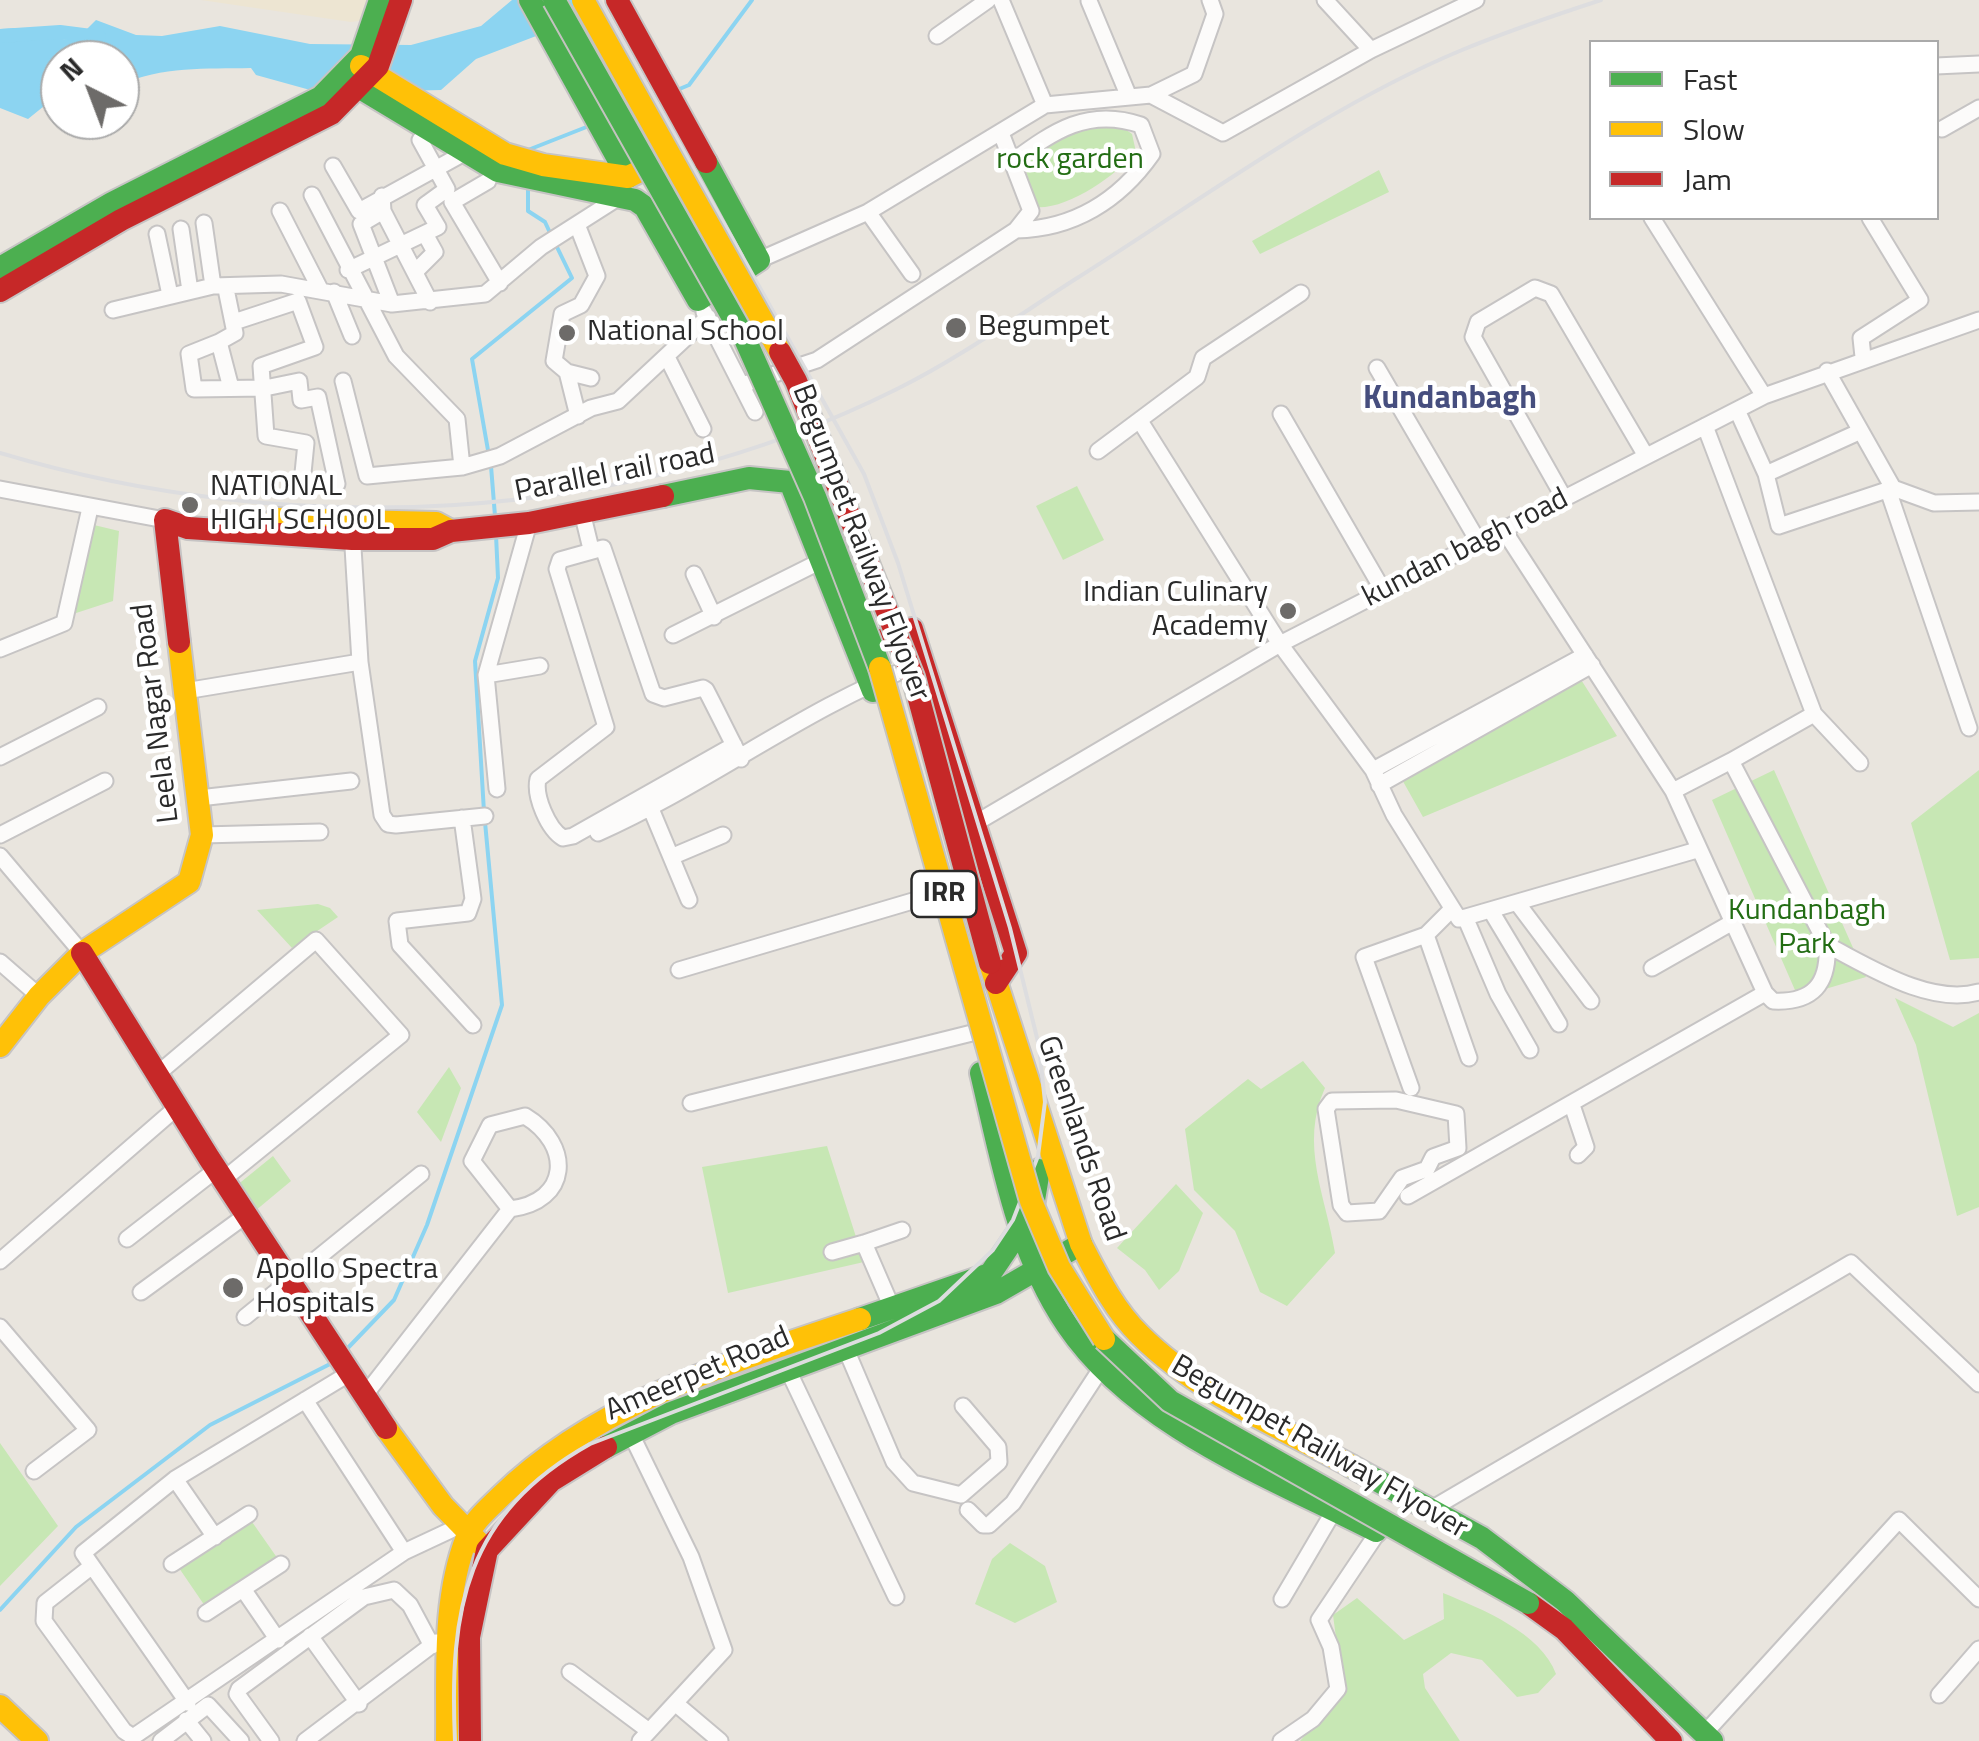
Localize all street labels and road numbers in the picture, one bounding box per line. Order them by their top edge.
street label: Begumpet Railway Flyover [783,380,937,706]
street label: Parallel rail road [512,437,718,511]
street label: kundan bagh road [1357,482,1575,616]
street label: Leela Nagar Road [126,601,188,825]
road number: IRR [912,871,976,917]
street label: Greenlands Road [1028,1032,1132,1246]
street label: Ameerpet Road [600,1320,796,1430]
street label: Begumpet Railway Flyover [1165,1348,1473,1548]

